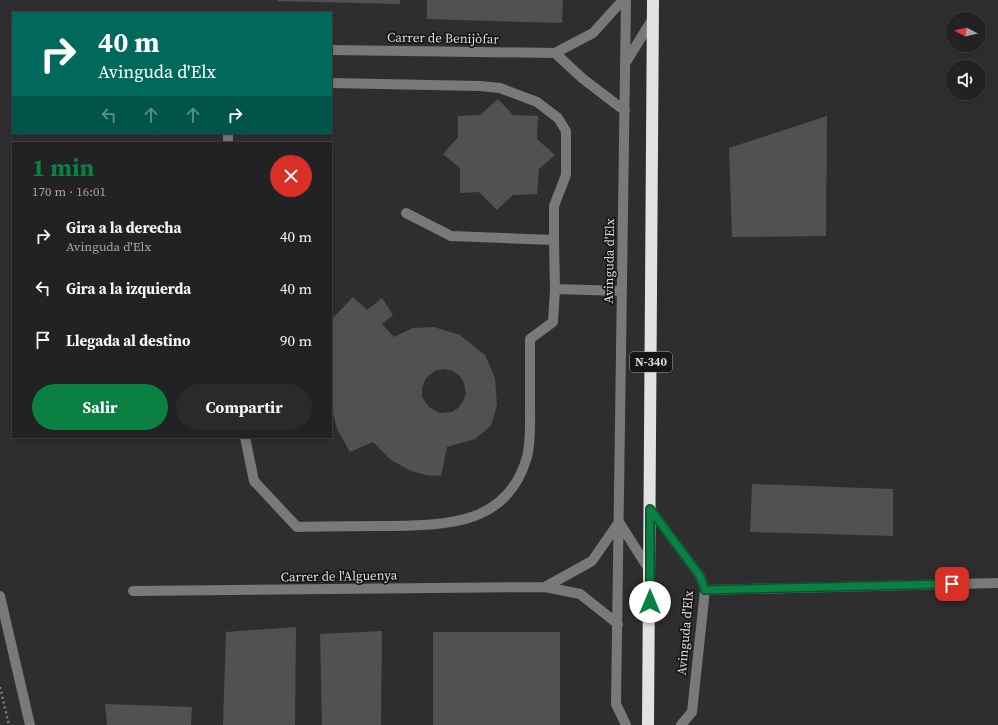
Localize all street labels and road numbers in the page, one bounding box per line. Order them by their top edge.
street label: Carrer de Benijòfar [387,29,500,47]
street label: Avinguda d'Elx [600,218,618,304]
road number: N-340 [630,352,672,372]
street label: Carrer de l'Alguenya [281,566,398,586]
street label: Avinguda d'Elx [673,590,697,676]

